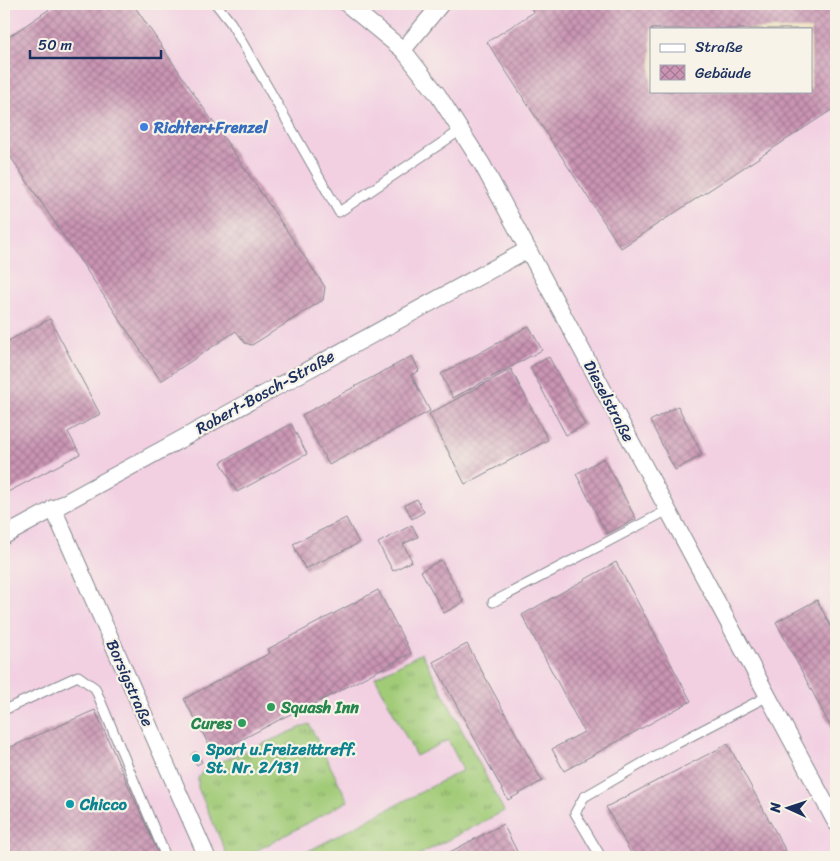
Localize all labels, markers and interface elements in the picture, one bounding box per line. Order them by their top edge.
scale bar [30,28,161,60]
legend [650,28,812,92]
text: 50 m [38,32,73,58]
text: Straße [695,34,743,60]
text: Gebäude [695,60,751,86]
place label: Richter+Frenzel [153,113,269,142]
marker: Richter+Frenzel [138,121,150,133]
street label: Robert-Bosch-Straße [190,342,340,442]
street label: Dieselstraße [575,355,643,447]
street label: Borsigstraße [98,635,162,731]
place label: Squash Inn [280,693,359,722]
marker: Squash Inn [265,701,277,713]
place label: Cures [190,709,233,738]
marker: Cures [236,717,248,729]
place label: Sport u.Freizeittreff. St. Nr. 2/131 [205,735,357,782]
marker: Sport u.Freizeittreff. St. Nr. 2/131 [190,752,202,764]
north arrow [762,784,812,834]
place label: Chicco [79,790,128,819]
marker: Chicco [64,798,76,810]
text: N [763,802,788,814]

